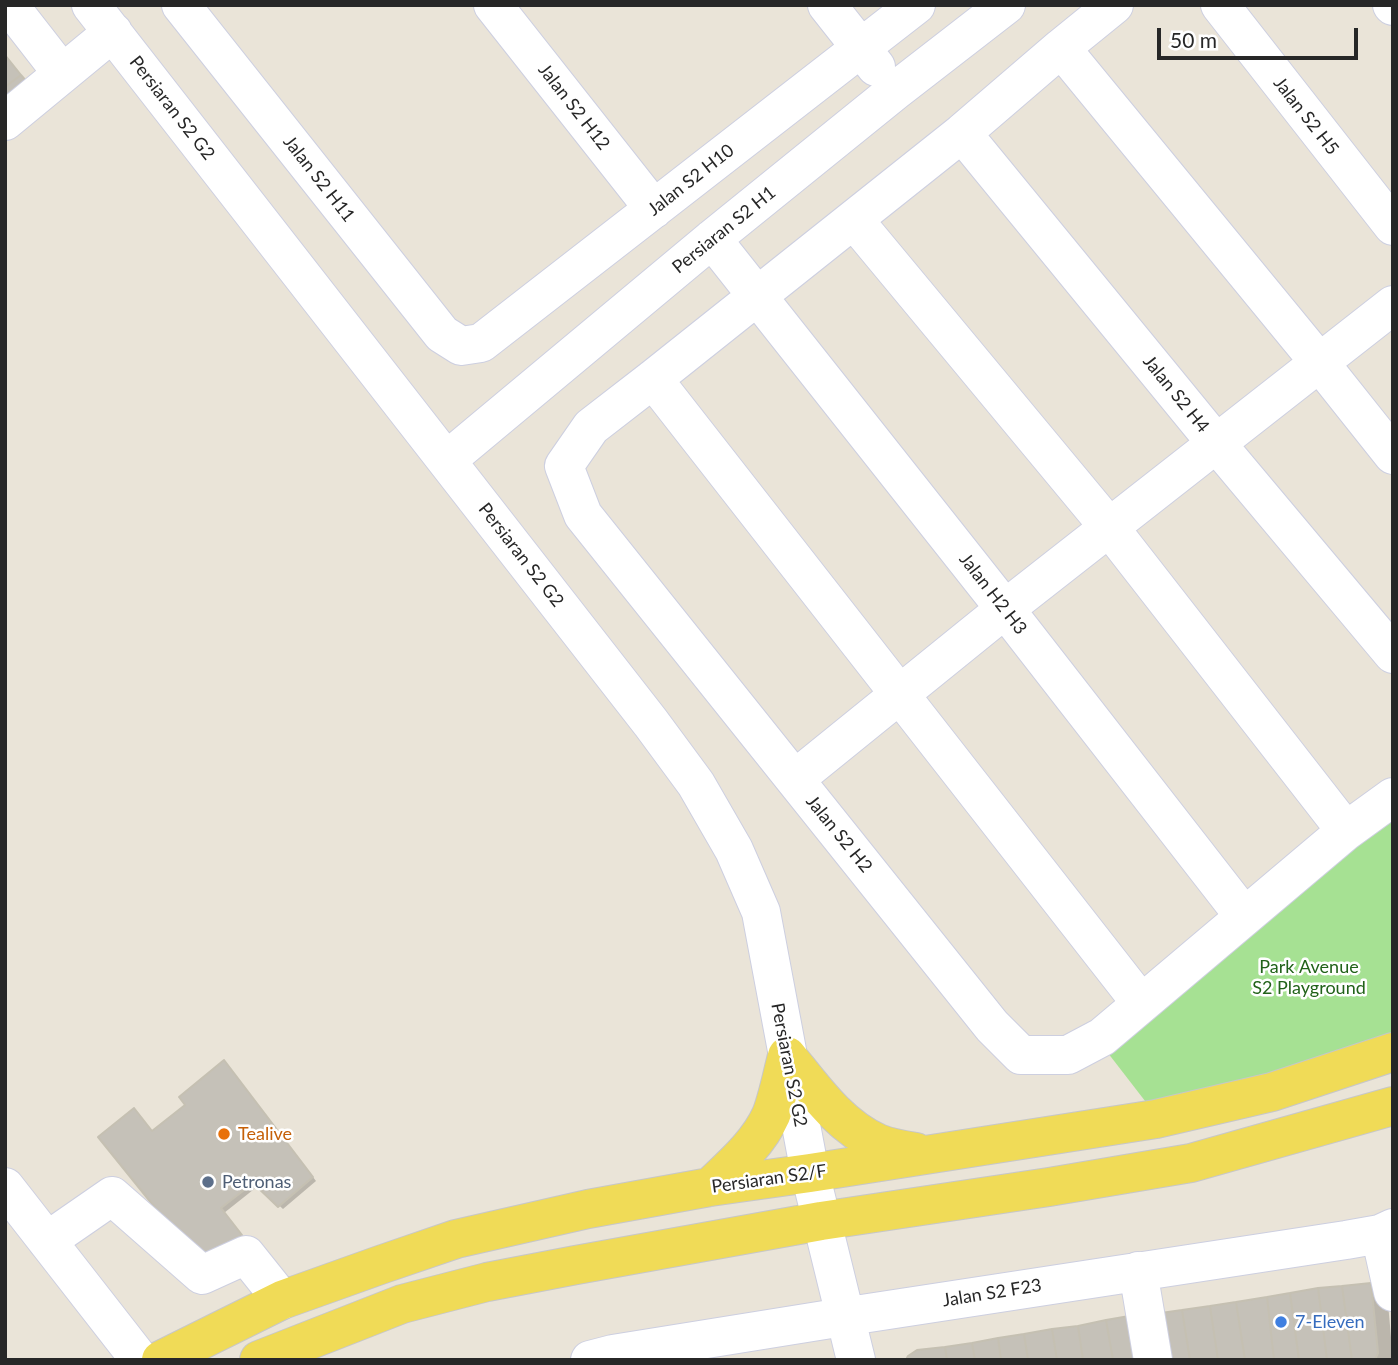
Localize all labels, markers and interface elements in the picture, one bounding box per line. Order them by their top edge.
scale bar [1160,14,1361,58]
text: 50 m [1170,27,1217,52]
street label: Persiaran S2 G2 [125,52,219,164]
street label: Jalan S2 H12 [534,60,614,154]
street label: Jalan S2 H5 [1269,73,1343,159]
street label: Jalan S2 H11 [279,132,359,226]
street label: Jalan S2 H10 [644,140,738,220]
street label: Persiaran S2 H1 [668,182,780,278]
street label: Jalan S2 H4 [1138,351,1214,437]
street label: Persiaran S2 G2 [474,499,568,611]
street label: Jalan H2 H3 [955,549,1031,639]
street label: Jalan S2 H2 [801,791,877,877]
park label: Park Avenue S2 Playground [1252,956,1366,998]
street label: Persiaran S2 G2 [766,1001,812,1129]
place label: Tealive [238,1123,292,1145]
marker: Tealive [216,1126,232,1142]
street label: Persiaran S2/F [710,1160,828,1198]
place label: Petronas [222,1171,291,1193]
marker: Petronas [200,1174,216,1190]
street label: Jalan S2 F23 [941,1275,1043,1311]
place label: 7-Eleven [1295,1311,1365,1333]
marker: 7-Eleven [1273,1314,1289,1330]

